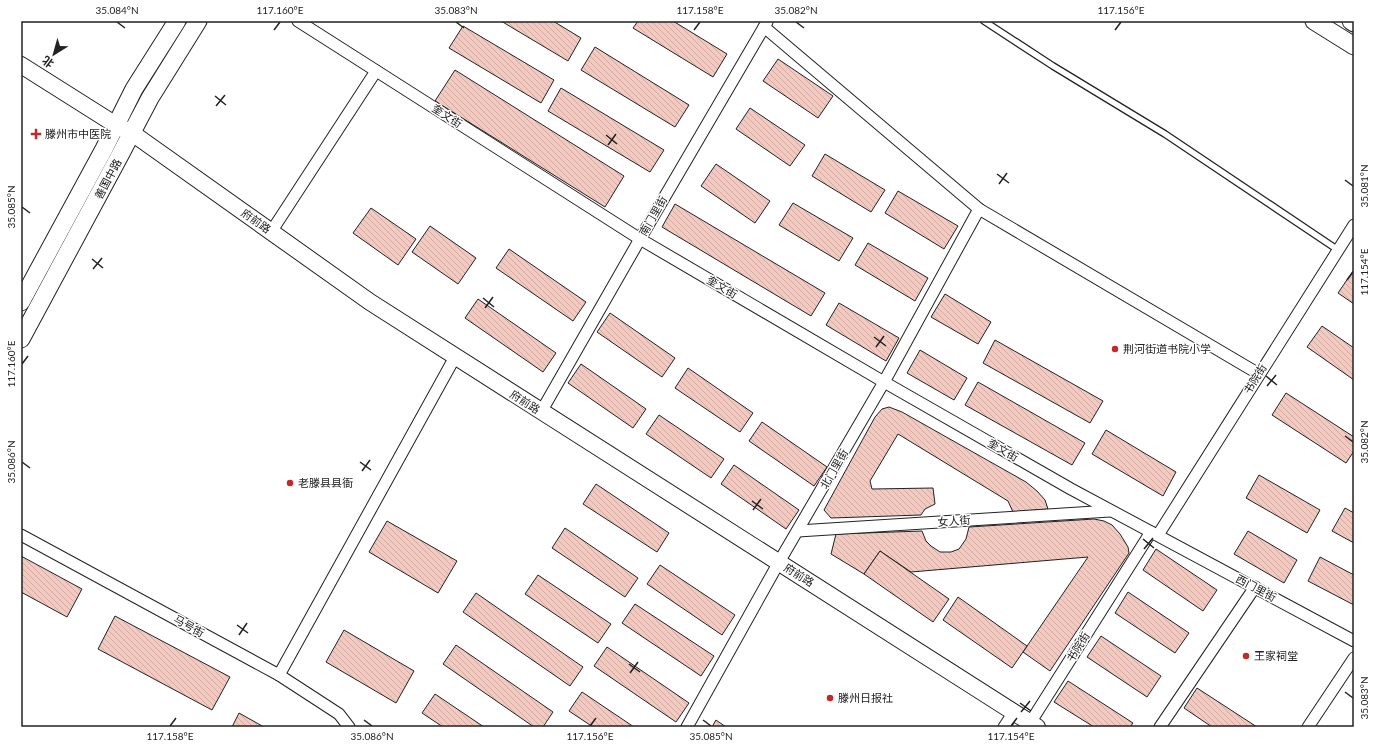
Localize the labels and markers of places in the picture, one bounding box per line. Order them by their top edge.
place label: 滕州市中医院 [45,127,111,140]
marker: 滕州市中医院 [30,128,42,140]
place label: 荆河街道书院小学 [1123,342,1211,355]
marker: 荆河街道书院小学 [1110,344,1120,354]
place label: 老滕县县衙 [298,476,353,489]
marker: 老滕县县衙 [285,478,295,488]
place label: 王家祠堂 [1254,649,1298,662]
marker: 王家祠堂 [1241,651,1251,661]
place label: 滕州日报社 [838,691,893,704]
marker: 滕州日报社 [825,693,835,703]

